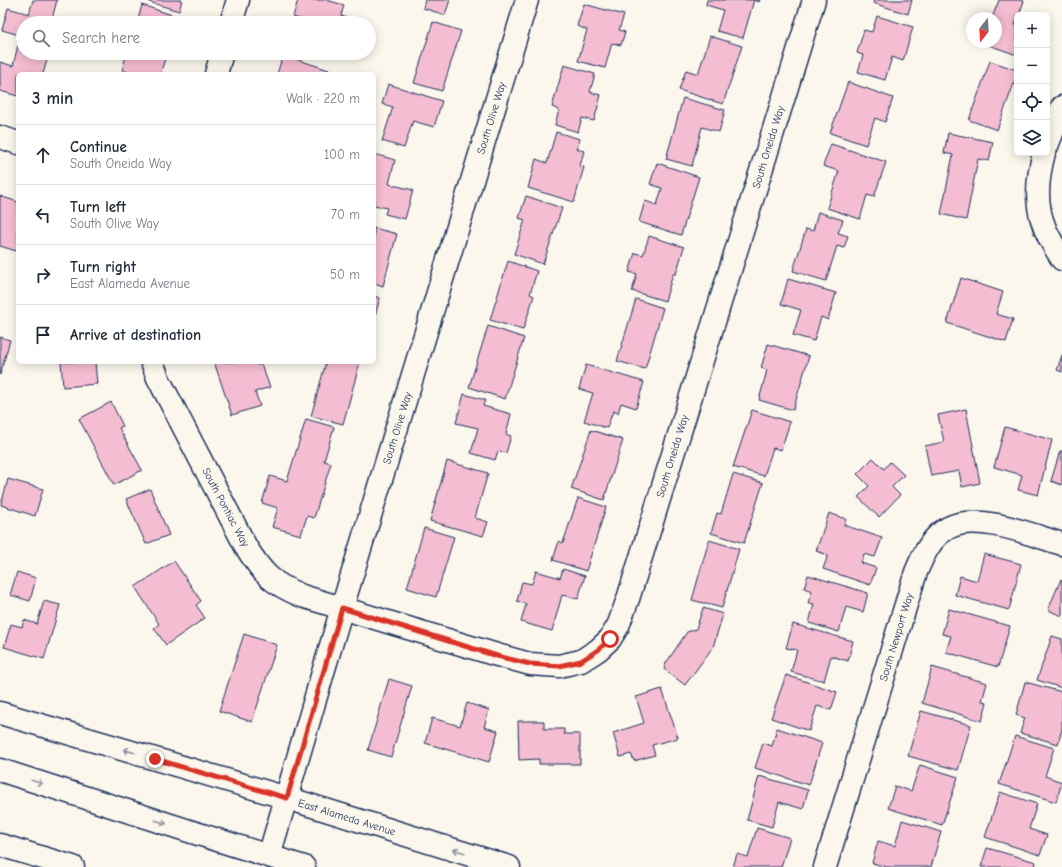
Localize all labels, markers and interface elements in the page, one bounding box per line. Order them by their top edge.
north arrow [966,12,1002,48]
map controls [1014,12,1050,156]
button: + [1014,12,1050,48]
search box [16,16,376,60]
icon: search [30,27,52,49]
text: Search here [62,29,140,47]
button: − [1014,48,1050,84]
street label: South Olive Way [474,80,509,156]
button: locate [1014,84,1050,120]
text: 3 min [32,89,73,108]
text: Walk · 220 m [286,91,360,106]
street label: South Oneida Way [750,104,787,190]
button: layers [1014,120,1050,156]
text: Continue [70,138,127,156]
icon: ahead [32,144,54,166]
text: 100 m [324,147,360,162]
text: South Oneida Way [70,156,172,171]
text: Turn left [70,198,126,216]
icon: left [32,204,54,226]
text: 70 m [331,207,360,222]
text: South Olive Way [70,216,159,231]
text: Turn right [70,258,136,276]
icon: right [32,264,54,286]
text: 50 m [330,267,360,282]
text: East Alameda Avenue [70,276,190,291]
icon: arrive [32,324,54,346]
text: Arrive at destination [70,326,201,344]
street label: South Olive Way [380,390,415,466]
street label: South Oneida Way [654,413,691,499]
street label: South Pontiac Way [199,466,252,549]
street label: South Newport Way [877,591,916,683]
route start [601,630,619,648]
one-way arrow [122,747,135,754]
route end [146,750,164,768]
one-way arrow [30,779,43,786]
street label: East Alameda Avenue [296,796,398,839]
one-way arrow [154,819,167,826]
one-way arrow [452,847,465,854]

